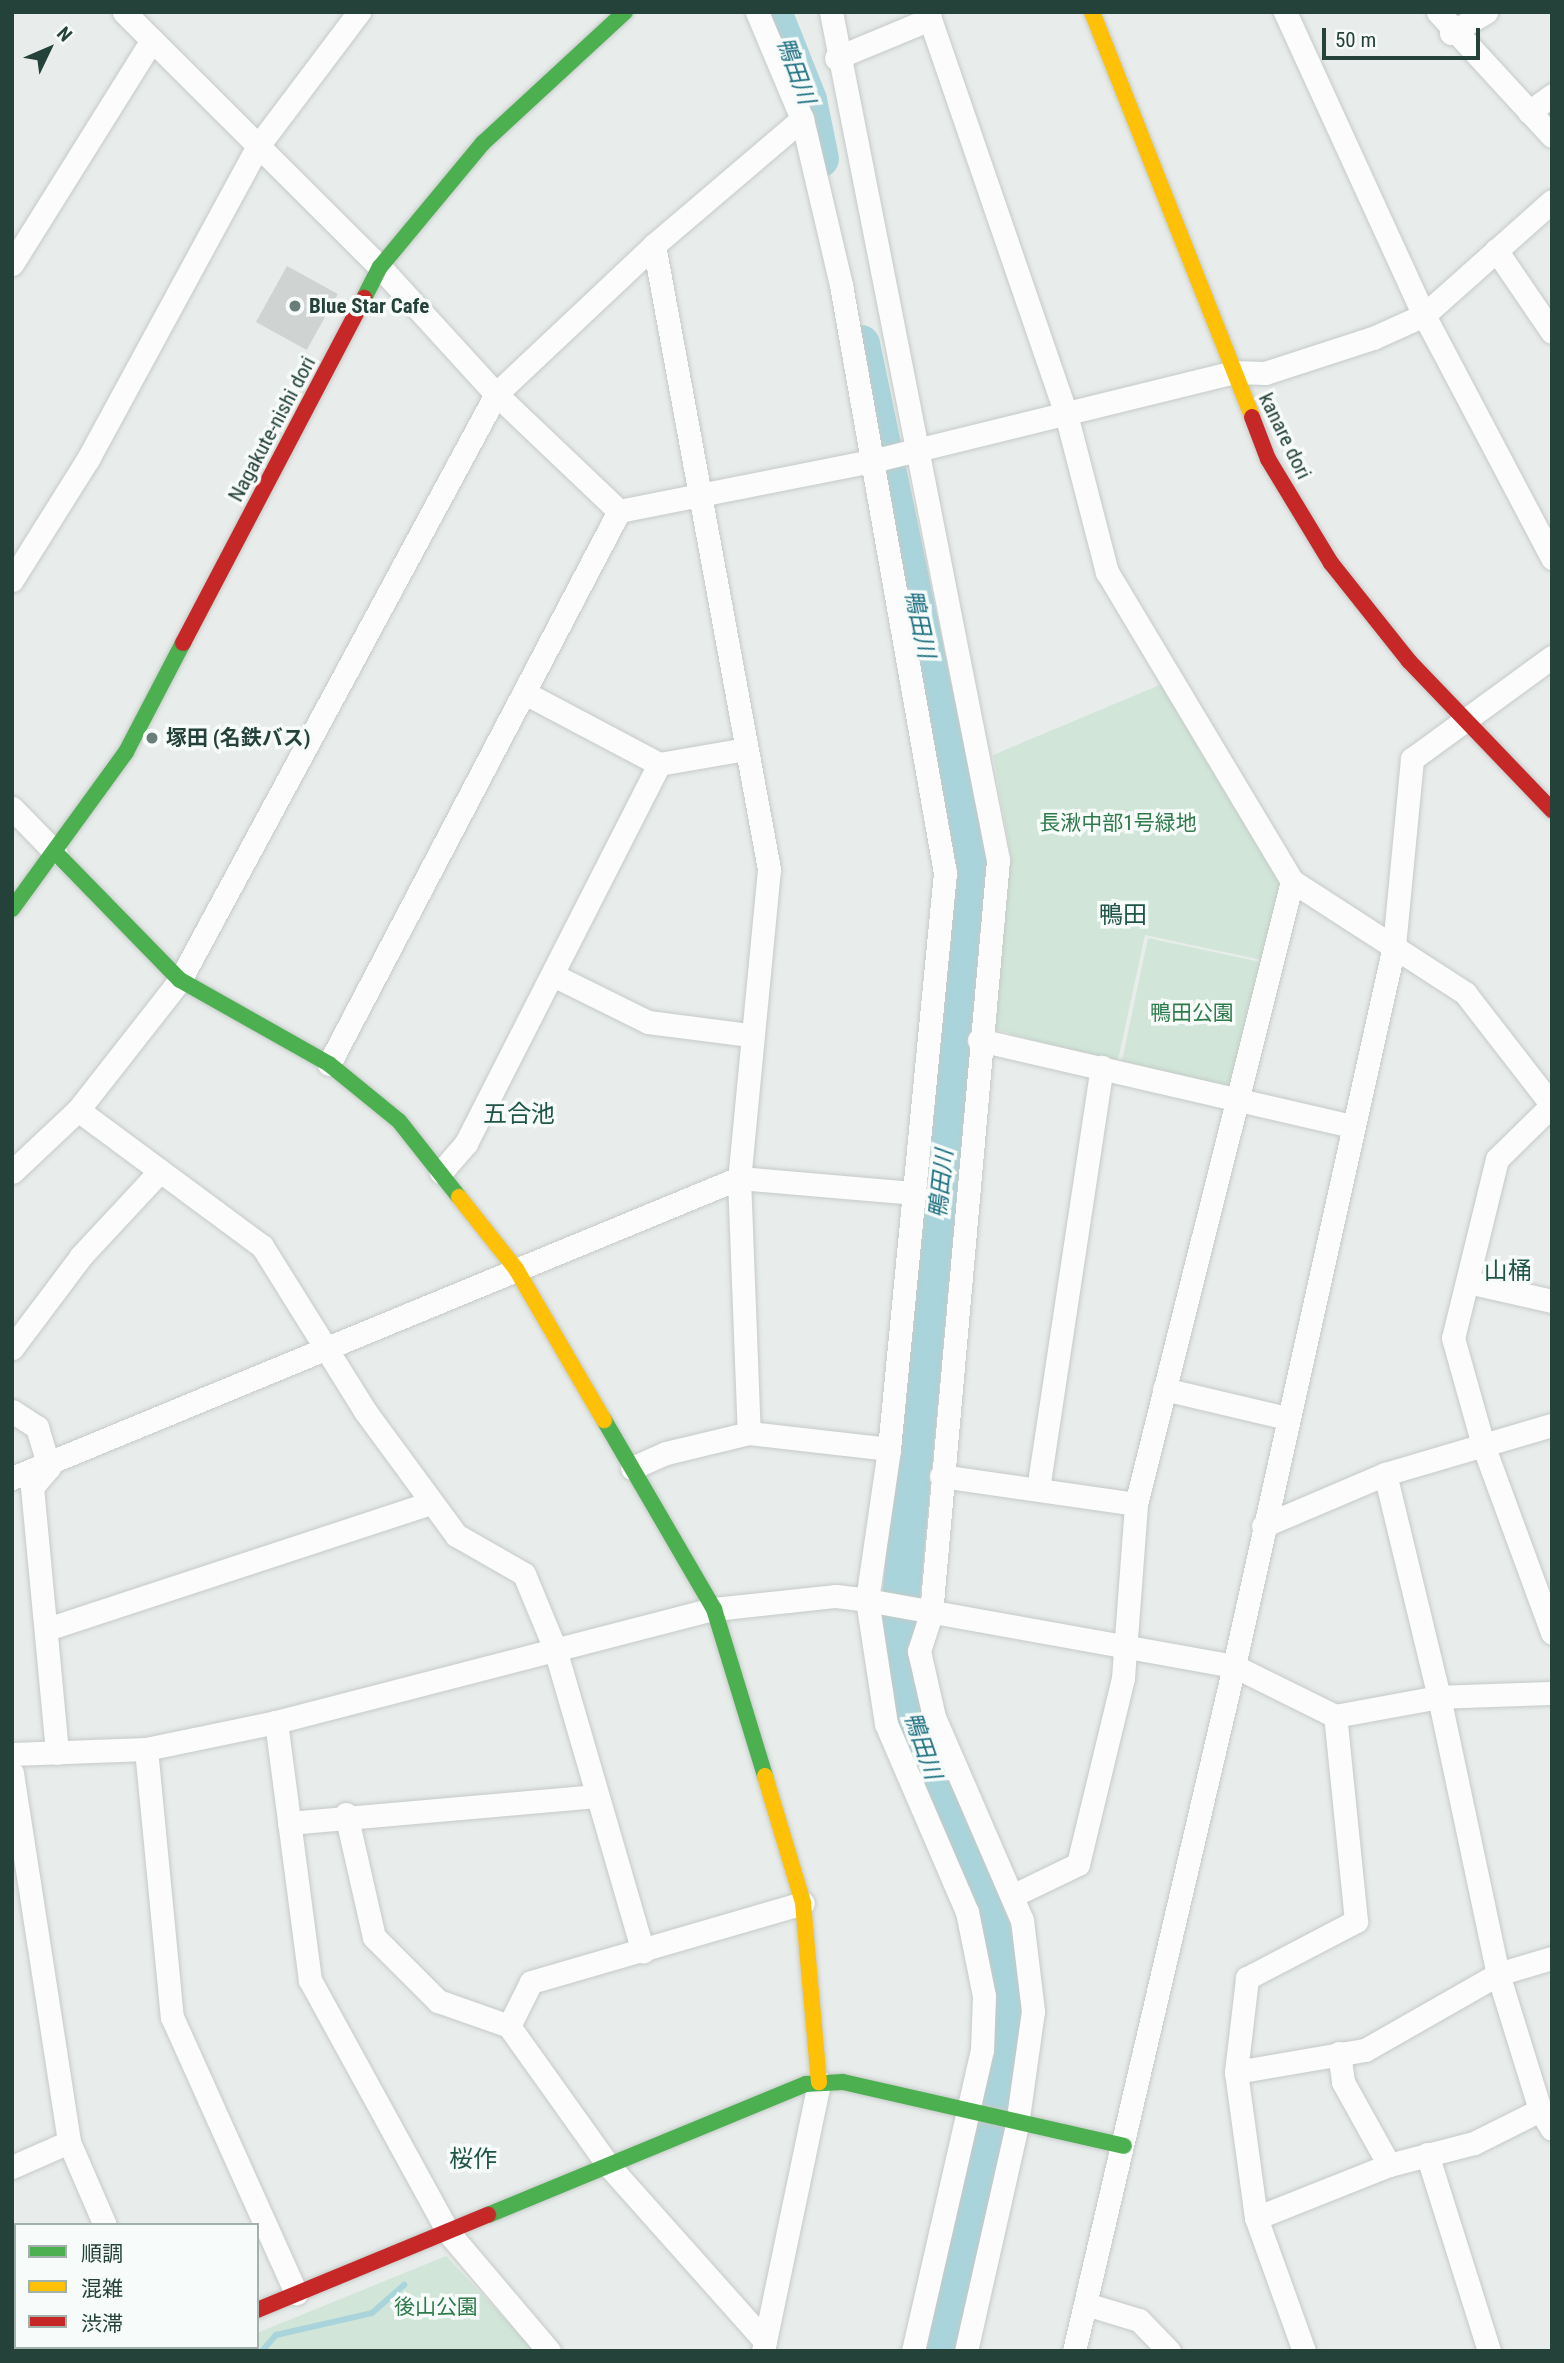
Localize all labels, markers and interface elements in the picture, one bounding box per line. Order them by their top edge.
north arrow [14,14,84,84]
scale bar [1326,14,1484,58]
text: N [52,22,77,46]
text: 50 m [1335,28,1376,52]
water label: 鴨田川 [770,34,820,108]
place label: Blue Star Cafe [309,293,429,319]
marker: Blue Star Cafe [287,298,303,314]
street label: Nagakute-nishi dori [223,352,321,506]
street label: kanare dori [1253,389,1317,483]
water label: 鴨田川 [898,587,940,661]
place label: 塚田 (名鉄バス) [166,725,310,751]
marker: 塚田 (名鉄バス) [144,730,160,746]
park label: 長湫中部1号緑地 [1039,810,1197,836]
district label: 鴨田 [1099,902,1147,930]
park label: 鴨田公園 [1150,1000,1234,1026]
district label: 五合池 [483,1101,555,1129]
water label: 鴨田川 [925,1148,959,1220]
district label: 山桶 [1484,1258,1532,1286]
water label: 鴨田川 [898,1709,946,1783]
district label: 桜作 [449,2146,497,2174]
legend [14,2223,259,2349]
text: 順調 [81,2242,123,2266]
text: 混雑 [81,2277,123,2301]
park label: 後山公園 [394,2294,478,2320]
text: 渋滞 [81,2312,123,2336]

